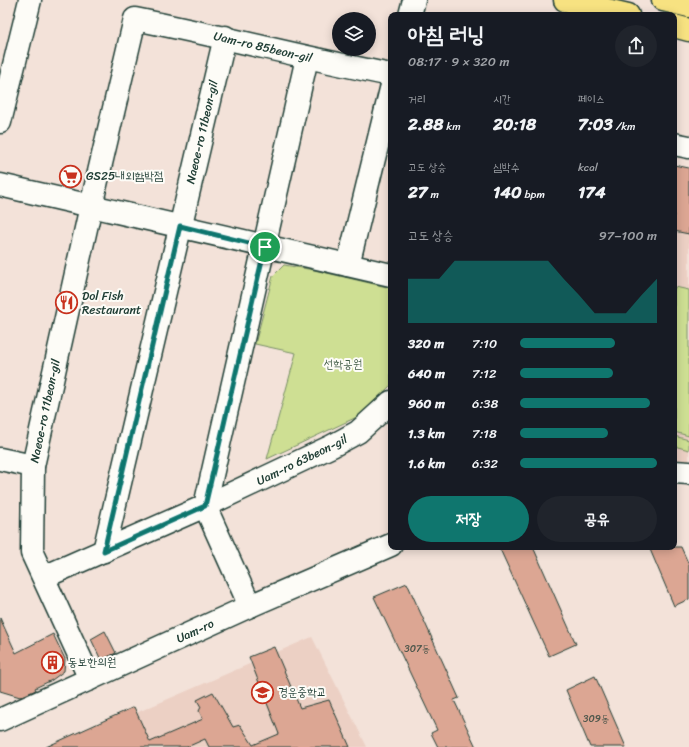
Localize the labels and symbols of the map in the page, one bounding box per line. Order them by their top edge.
street label: Uam-ro 85beon-gil [212,25,315,69]
street label: Naeoe-ro 11beon-gil [179,77,225,186]
supermarket icon: GS25내외함박점 [58,163,84,189]
place label: GS25내외함박점 [86,165,164,187]
pin [248,230,282,264]
place label: Dol Fish Restaurant [82,285,141,321]
restaurant icon: Dol Fish Restaurant [53,290,79,316]
park label: 선학공원 [324,353,362,375]
street label: Naeoe-ro 11beon-gil [23,356,67,465]
street label: Uam-ro 63beon-gil [252,428,352,492]
street label: Uam-ro [172,613,218,649]
house number: 307동 [404,640,430,658]
building icon: 동보한의원 [39,649,65,675]
place label: 동보한의원 [68,651,116,673]
school or university icon: 경운중학교 [249,679,275,705]
place label: 경운중학교 [278,681,326,703]
house number: 309동 [583,710,609,728]

